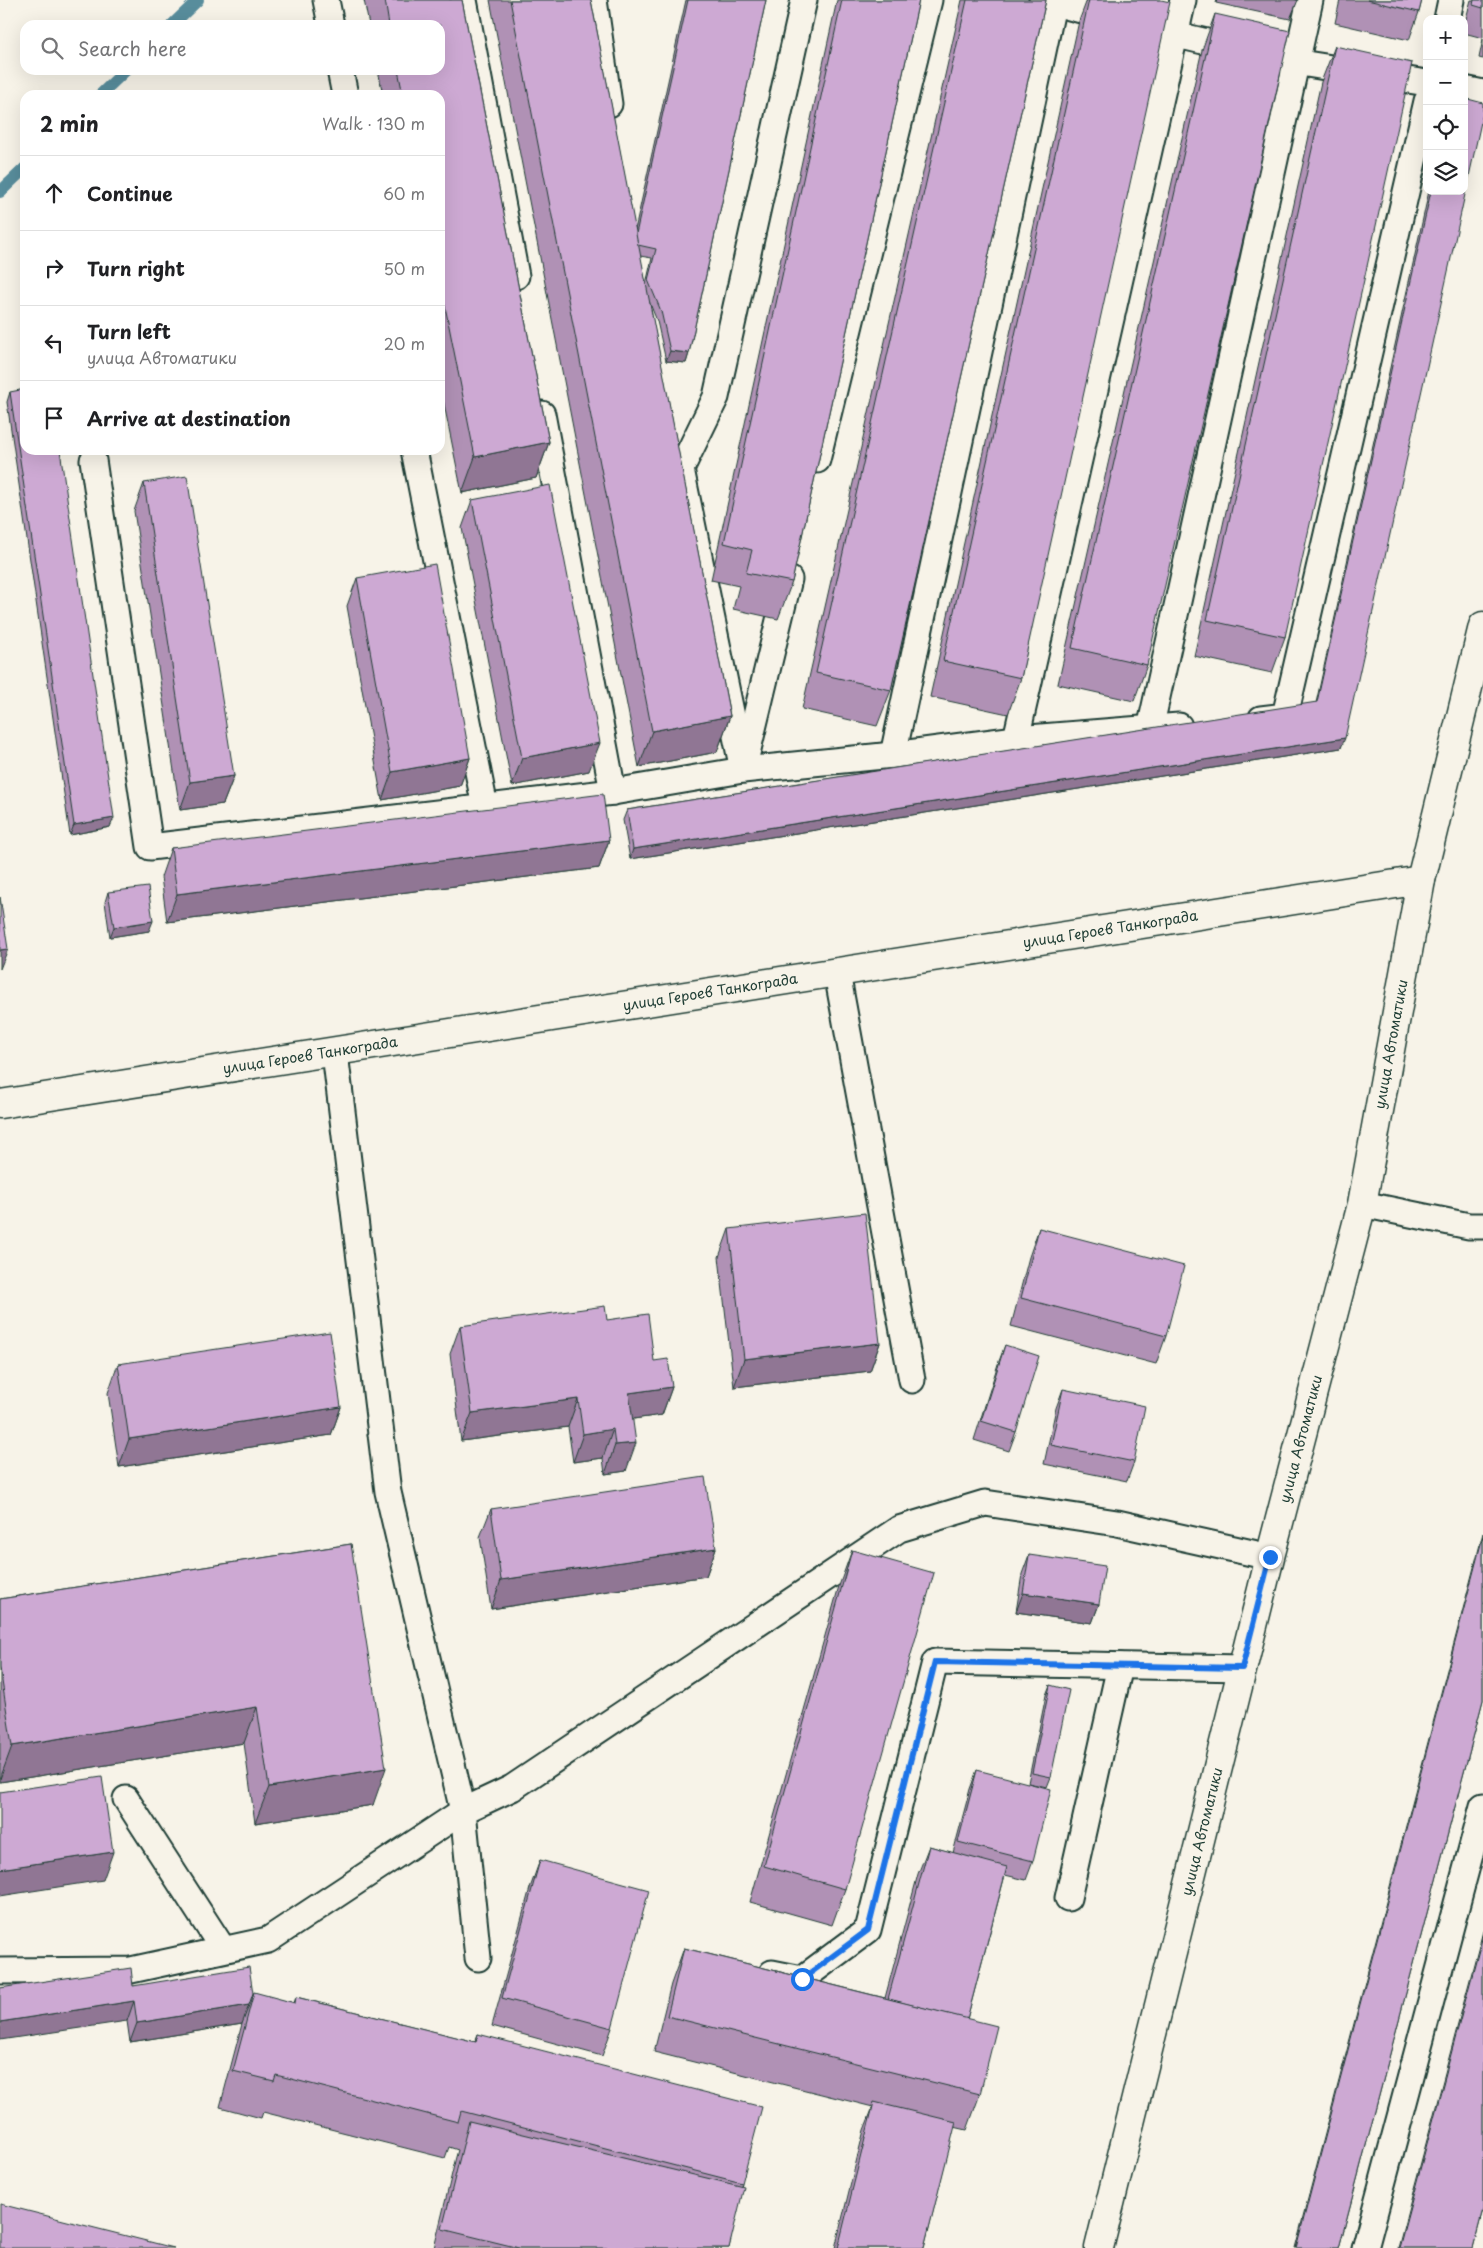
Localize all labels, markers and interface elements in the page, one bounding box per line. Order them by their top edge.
map controls [1423,15,1468,195]
button: + [1423,15,1468,60]
search box [20,20,445,75]
icon: search [38,34,66,62]
text: Search here [78,34,187,62]
button: − [1423,60,1468,105]
button: locate [1423,105,1468,150]
text: 2 min [40,107,99,139]
text: Walk · 130 m [322,111,425,135]
button: layers [1423,150,1468,195]
icon: ahead [40,179,68,207]
text: Continue [87,179,173,207]
text: 60 m [383,181,425,205]
icon: right [40,254,68,282]
text: Turn right [87,254,185,282]
text: 50 m [384,256,425,280]
text: Turn left [87,317,171,345]
icon: left [40,329,68,357]
text: 20 m [384,331,425,355]
text: улица Автоматики [87,345,237,369]
icon: arrive [40,404,68,432]
text: Arrive at destination [87,404,291,432]
street label: улица Героев Танкограда [1021,904,1199,953]
street label: улица Героев Танкограда [621,967,799,1016]
street label: улица Автоматики [1368,978,1413,1111]
street label: улица Героев Танкограда [221,1030,399,1079]
street label: улица Автоматики [1274,1372,1327,1505]
route end [1259,1546,1282,1569]
street label: улица Автоматики [1176,1765,1228,1898]
route start [791,1968,814,1991]

